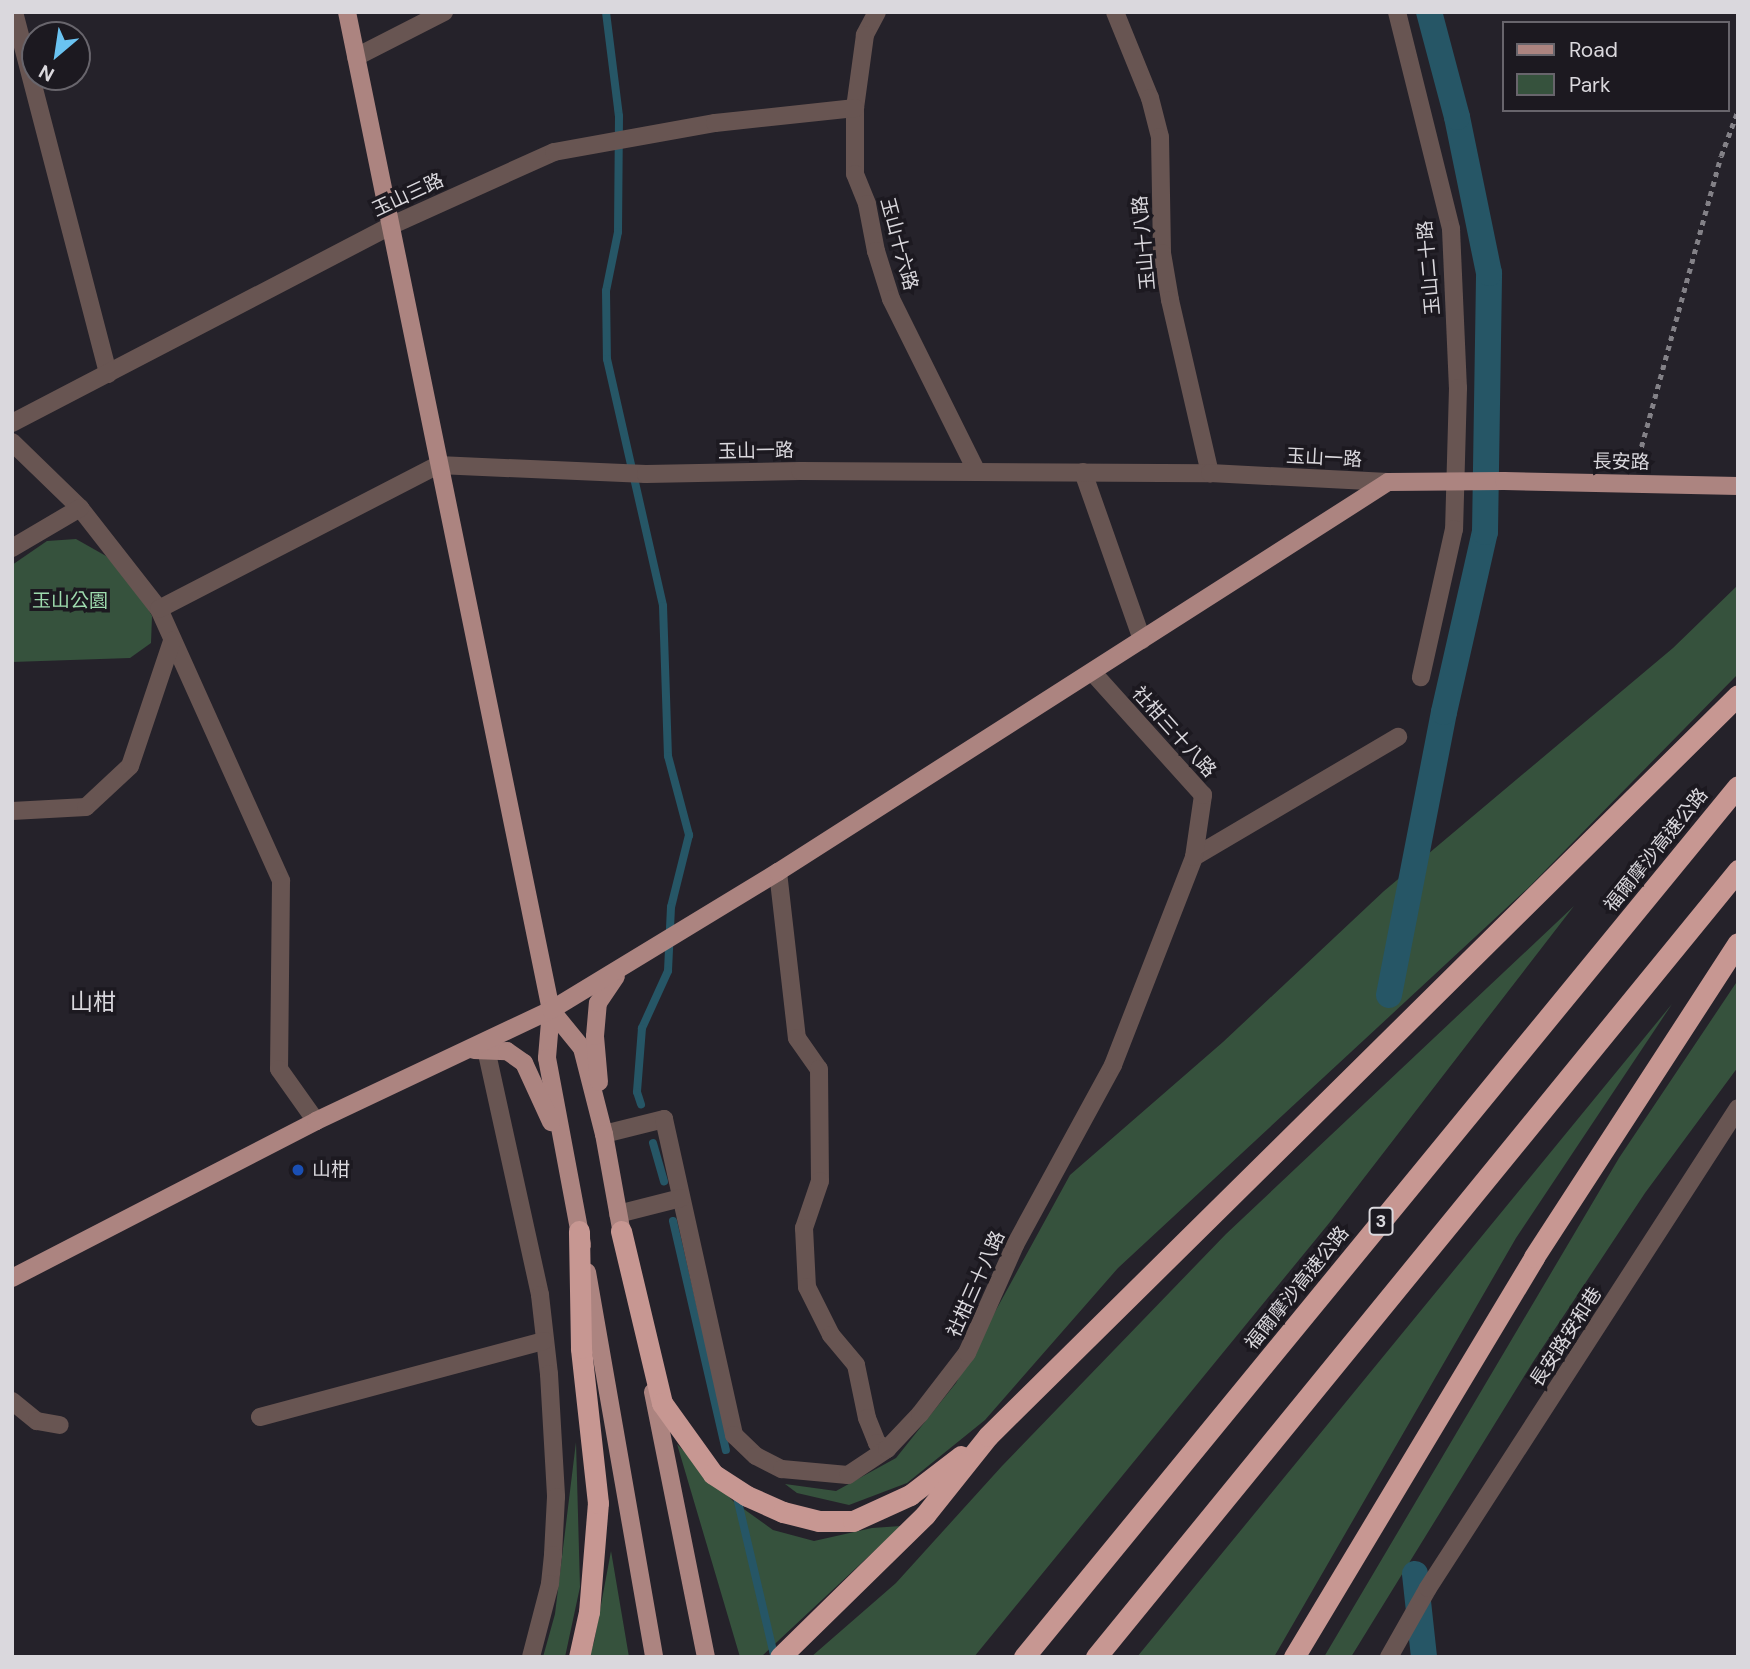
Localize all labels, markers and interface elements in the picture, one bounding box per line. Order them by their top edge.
north arrow [21,21,91,91]
legend [1502,21,1729,112]
text: Road [1569,36,1618,64]
text: N [34,59,59,87]
text: Park [1569,71,1610,99]
street label: 玉山三路 [369,169,447,221]
street label: 玉山十六路 [876,195,922,293]
street label: 玉山十八路 [1129,195,1159,291]
street label: 玉山二十路 [1414,220,1444,316]
street label: 玉山一路 [718,439,794,463]
street label: 玉山一路 [1285,445,1363,471]
street label: 長安路 [1592,450,1650,474]
park label: 玉山公園 [32,590,108,612]
street label: 社柑三十八路 [1127,682,1221,782]
street label: 福爾摩沙高速公路 [1599,784,1713,916]
district label: 山柑 [70,988,116,1016]
place label: 山柑 [312,1159,350,1181]
marker: 山柑 [290,1162,306,1178]
road number: 3 [1367,1206,1395,1236]
street label: 福爾摩沙高速公路 [1240,1222,1354,1354]
street label: 社柑三十八路 [942,1227,1010,1341]
street label: 長安路安和巷 [1525,1283,1607,1391]

